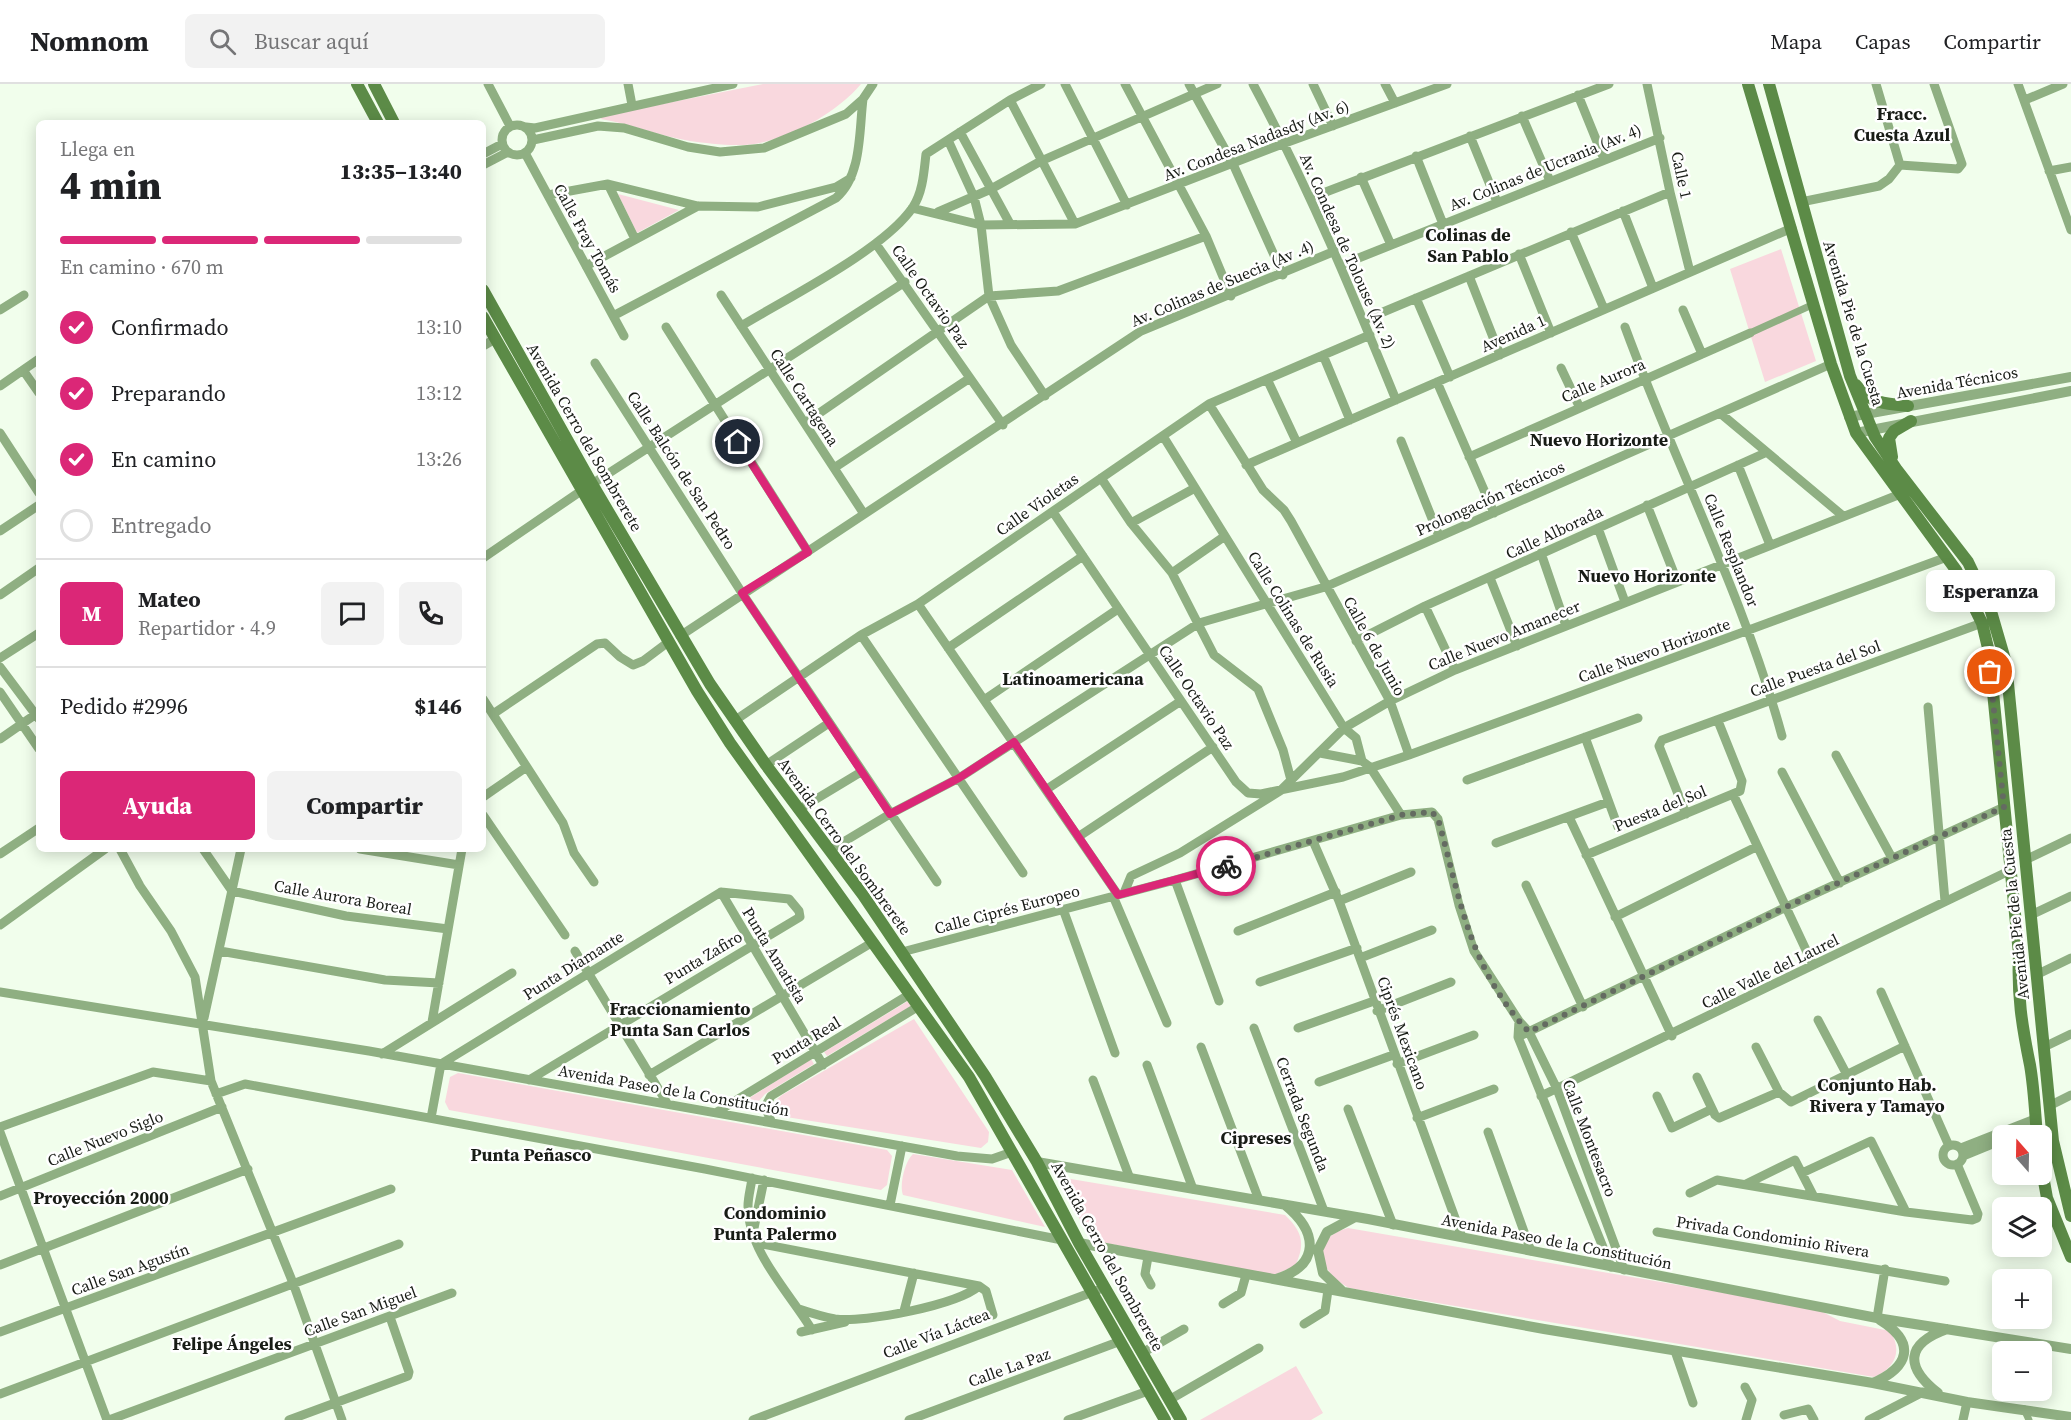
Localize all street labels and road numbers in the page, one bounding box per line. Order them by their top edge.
street label: Av. Condesa Nadasdy (Av. 6) [1160,94,1352,186]
street label: Av. Colinas de Ucrania (Av. 4) [1446,118,1644,216]
street label: Calle 1 [1666,149,1698,201]
street label: Av. Condesa de Tolouse (Av. 2) [1295,150,1401,352]
street label: Calle Fray Tomás [549,179,627,297]
street label: Av. Colinas de Suecia (Av .4) [1127,234,1317,332]
street label: Avenida Pie de la Cuesta [1818,238,1890,409]
street label: Calle Octavio Paz [887,240,975,352]
street label: Avenida 1 [1477,309,1549,357]
street label: Avenida Cerro del Sombrerete [522,339,648,535]
street label: Calle Cartagena [765,344,845,451]
street label: Calle Aurora [1558,352,1649,408]
street label: Avenida Técnicos [1895,360,2020,404]
street label: Calle Balcón de San Pedro [622,386,742,554]
street label: Prolongación Técnicos [1412,455,1568,541]
street label: Calle Violetas [991,467,1083,541]
street label: Calle Resplandor [1699,490,1765,610]
street label: Calle Alborada [1502,500,1607,564]
street label: Calle Colinas de Rusia [1243,547,1345,692]
street label: Calle 6 de Junio [1339,592,1411,700]
street label: Calle Nuevo Amanecer [1425,594,1584,676]
street label: Calle Nuevo Horizonte [1575,612,1733,688]
street label: Calle Puesta del Sol [1747,634,1884,702]
street label: Calle Octavio Paz [1154,640,1240,754]
street label: Avenida Cerro del Sombrerete [773,753,917,939]
street label: Puesta del Sol [1610,779,1710,837]
street label: Avenida Pie de la Cuesta [1994,826,2034,1001]
street label: Calle Aurora Boreal [272,874,414,920]
street label: Calle Ciprés Europeo [932,879,1082,939]
street label: Punta Amatista [738,903,813,1008]
street label: Punta Diamante [518,925,628,1005]
street label: Punta Zafiro [660,925,746,989]
street label: Calle Valle del Laurel [1698,928,1843,1014]
street label: Ciprés Mexicano [1372,973,1434,1093]
street label: Punta Real [768,1011,845,1069]
street label: Cerrada Segunda [1271,1053,1335,1175]
street label: Avenida Paseo de la Constitución [557,1059,792,1121]
street label: Calle Montesacro [1558,1076,1623,1200]
street label: Calle Nuevo Siglo [44,1105,166,1171]
street label: Avenida Cerro del Sombrerete [1046,1157,1170,1355]
street label: Avenida Paseo de la Constitución [1440,1208,1674,1274]
street label: Privada Condominio Rivera [1675,1210,1872,1262]
street label: Calle San Agustín [68,1237,192,1301]
street label: Calle San Miguel [300,1280,420,1342]
street label: Calle Vía Láctea [879,1302,993,1364]
street label: Calle La Paz [965,1342,1053,1392]

